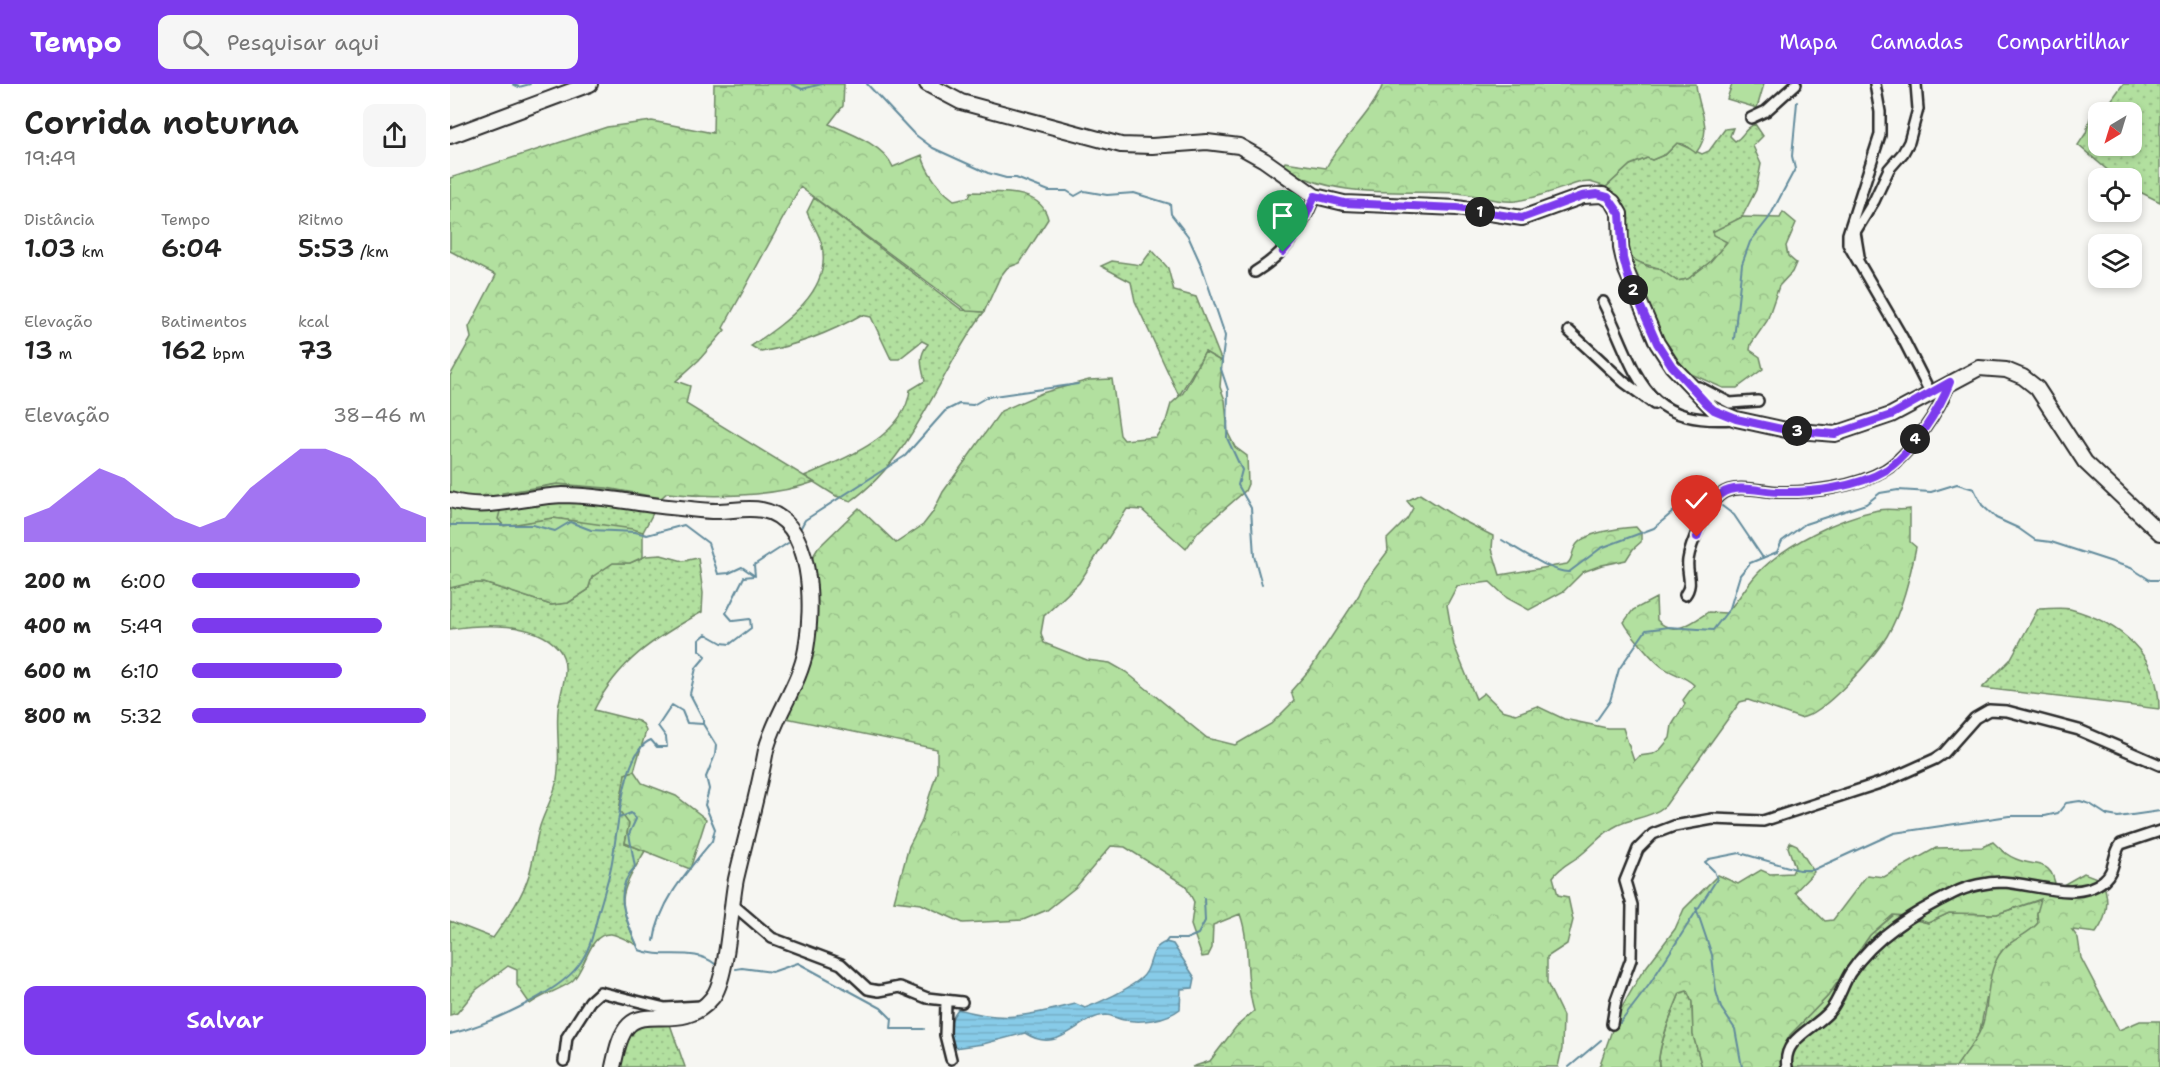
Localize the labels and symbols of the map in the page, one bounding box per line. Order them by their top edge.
north arrow [2088,102,2142,156]
pin [1257,190,1308,252]
pin: 1 [1465,197,1495,227]
pin: 2 [1618,275,1648,305]
pin: 3 [1782,416,1812,446]
pin: 4 [1900,424,1930,454]
pin [1671,475,1722,537]

